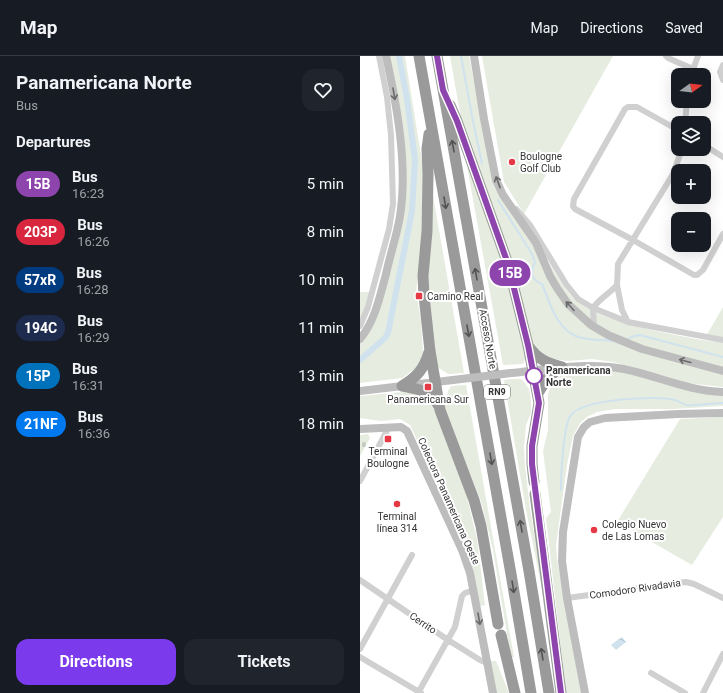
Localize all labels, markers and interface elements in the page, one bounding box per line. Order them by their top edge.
text: Map [20,16,58,39]
text: Map [531,20,558,36]
text: Directions [580,20,643,36]
text: Saved [665,20,703,36]
north arrow [671,68,711,108]
map controls [671,68,711,252]
button: heart [302,69,344,111]
text: Panamericana Norte [16,71,192,94]
one-way arrow [390,87,398,100]
text: Bus [16,98,38,113]
button: layers [671,116,711,156]
text: Departures [16,133,91,151]
one-way arrow [449,140,457,153]
place label: Boulogne Golf Club [520,151,562,174]
marker: Boulogne Golf Club [507,157,517,167]
button: + [671,164,711,204]
text: Bus [72,168,98,186]
text: 5 min [307,175,344,193]
text: 15B [26,176,51,192]
one-way arrow [493,177,501,189]
text: 16:23 [72,186,104,201]
one-way arrow [441,196,449,209]
button: − [671,212,711,252]
text: Bus [77,216,103,234]
text: 8 min [307,223,344,241]
text: 203P [24,224,57,240]
text: 16:26 [77,234,110,249]
line badge: 15B [487,260,533,286]
text: Bus [76,264,102,282]
text: 15B [498,265,523,281]
one-way arrow [472,268,480,281]
text: 10 min [298,271,344,289]
text: 57xR [24,272,56,288]
text: 16:28 [76,282,109,297]
marker: Camino Real [414,291,424,301]
place label: Camino Real [427,291,483,302]
one-way arrow [566,300,575,311]
street label: Acceso Norte [477,308,499,370]
text: Bus [77,312,103,330]
text: 11 min [298,319,344,337]
text: 194C [24,320,57,336]
one-way arrow [464,324,472,337]
text: 16:29 [77,330,110,345]
one-way arrow [679,356,692,364]
text: Bus [72,360,98,378]
place label: Panamericana Norte [546,365,611,388]
text: 13 min [298,367,344,385]
marker: Panamericana Norte [525,367,543,385]
text: 15P [25,368,51,384]
text: 16:31 [72,378,104,393]
marker: Panamericana Sur [423,382,433,392]
road number: RN9 [484,385,510,399]
place label: Panamericana Sur [387,394,469,405]
text: Bus [78,408,103,426]
text: 18 min [298,415,344,433]
text: 21NF [24,416,58,432]
text: 16:36 [78,426,110,441]
marker: Terminal Boulogne [383,434,393,444]
street label: Colectora Panamericana Oeste [416,436,482,566]
place label: Terminal Boulogne [367,446,409,469]
one-way arrow [487,452,495,465]
marker: Terminal línea 314 [392,499,402,509]
place label: Terminal línea 314 [377,511,418,534]
place label: Colegio Nuevo de Las Lomas [602,519,667,542]
one-way arrow [517,520,525,533]
marker: Colegio Nuevo de Las Lomas [589,525,599,535]
street label: Comodoro Rivadavia [589,577,681,601]
one-way arrow [510,580,518,593]
street label: Cerrito [408,610,439,636]
one-way arrow [475,612,483,625]
button: Directions [16,639,176,685]
button: Tickets [184,639,344,685]
one-way arrow [538,648,546,661]

